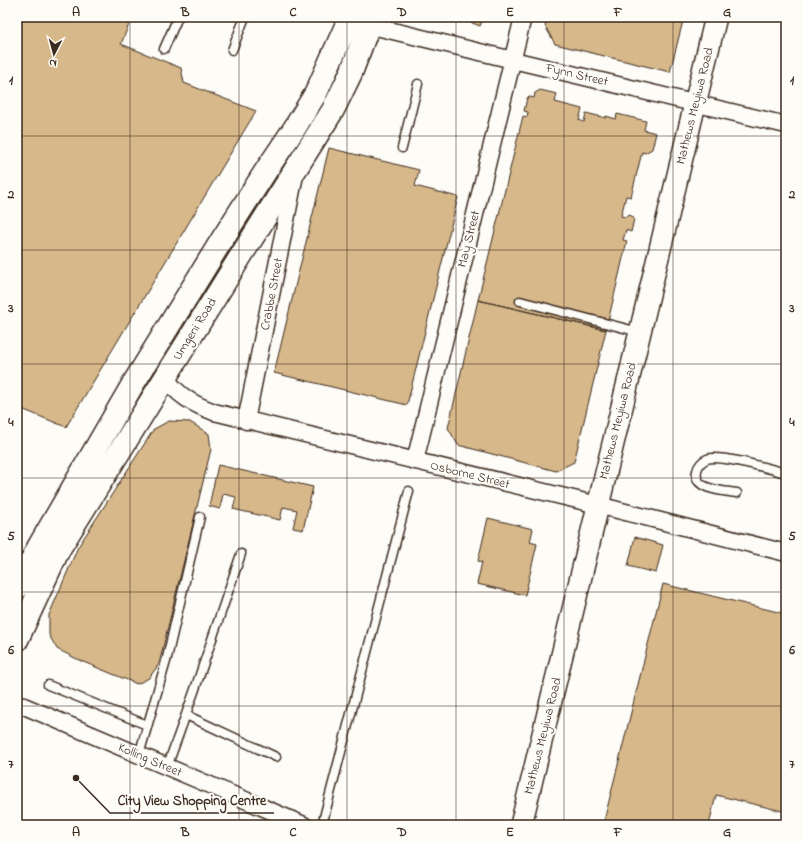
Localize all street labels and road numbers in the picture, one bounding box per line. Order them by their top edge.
street label: Mathews Meyiwa Road [671,45,720,167]
street label: Fynn Street [543,58,611,92]
street label: May Street [453,208,486,270]
street label: Crabbe Street [256,256,288,332]
street label: Umgeni Road [168,294,223,364]
street label: Mathews Meyiwa Road [594,360,643,482]
street label: Osborne Street [428,456,512,494]
street label: Mathews Meyiwa Road [519,675,568,797]
street label: Kolling Street [115,738,185,783]

